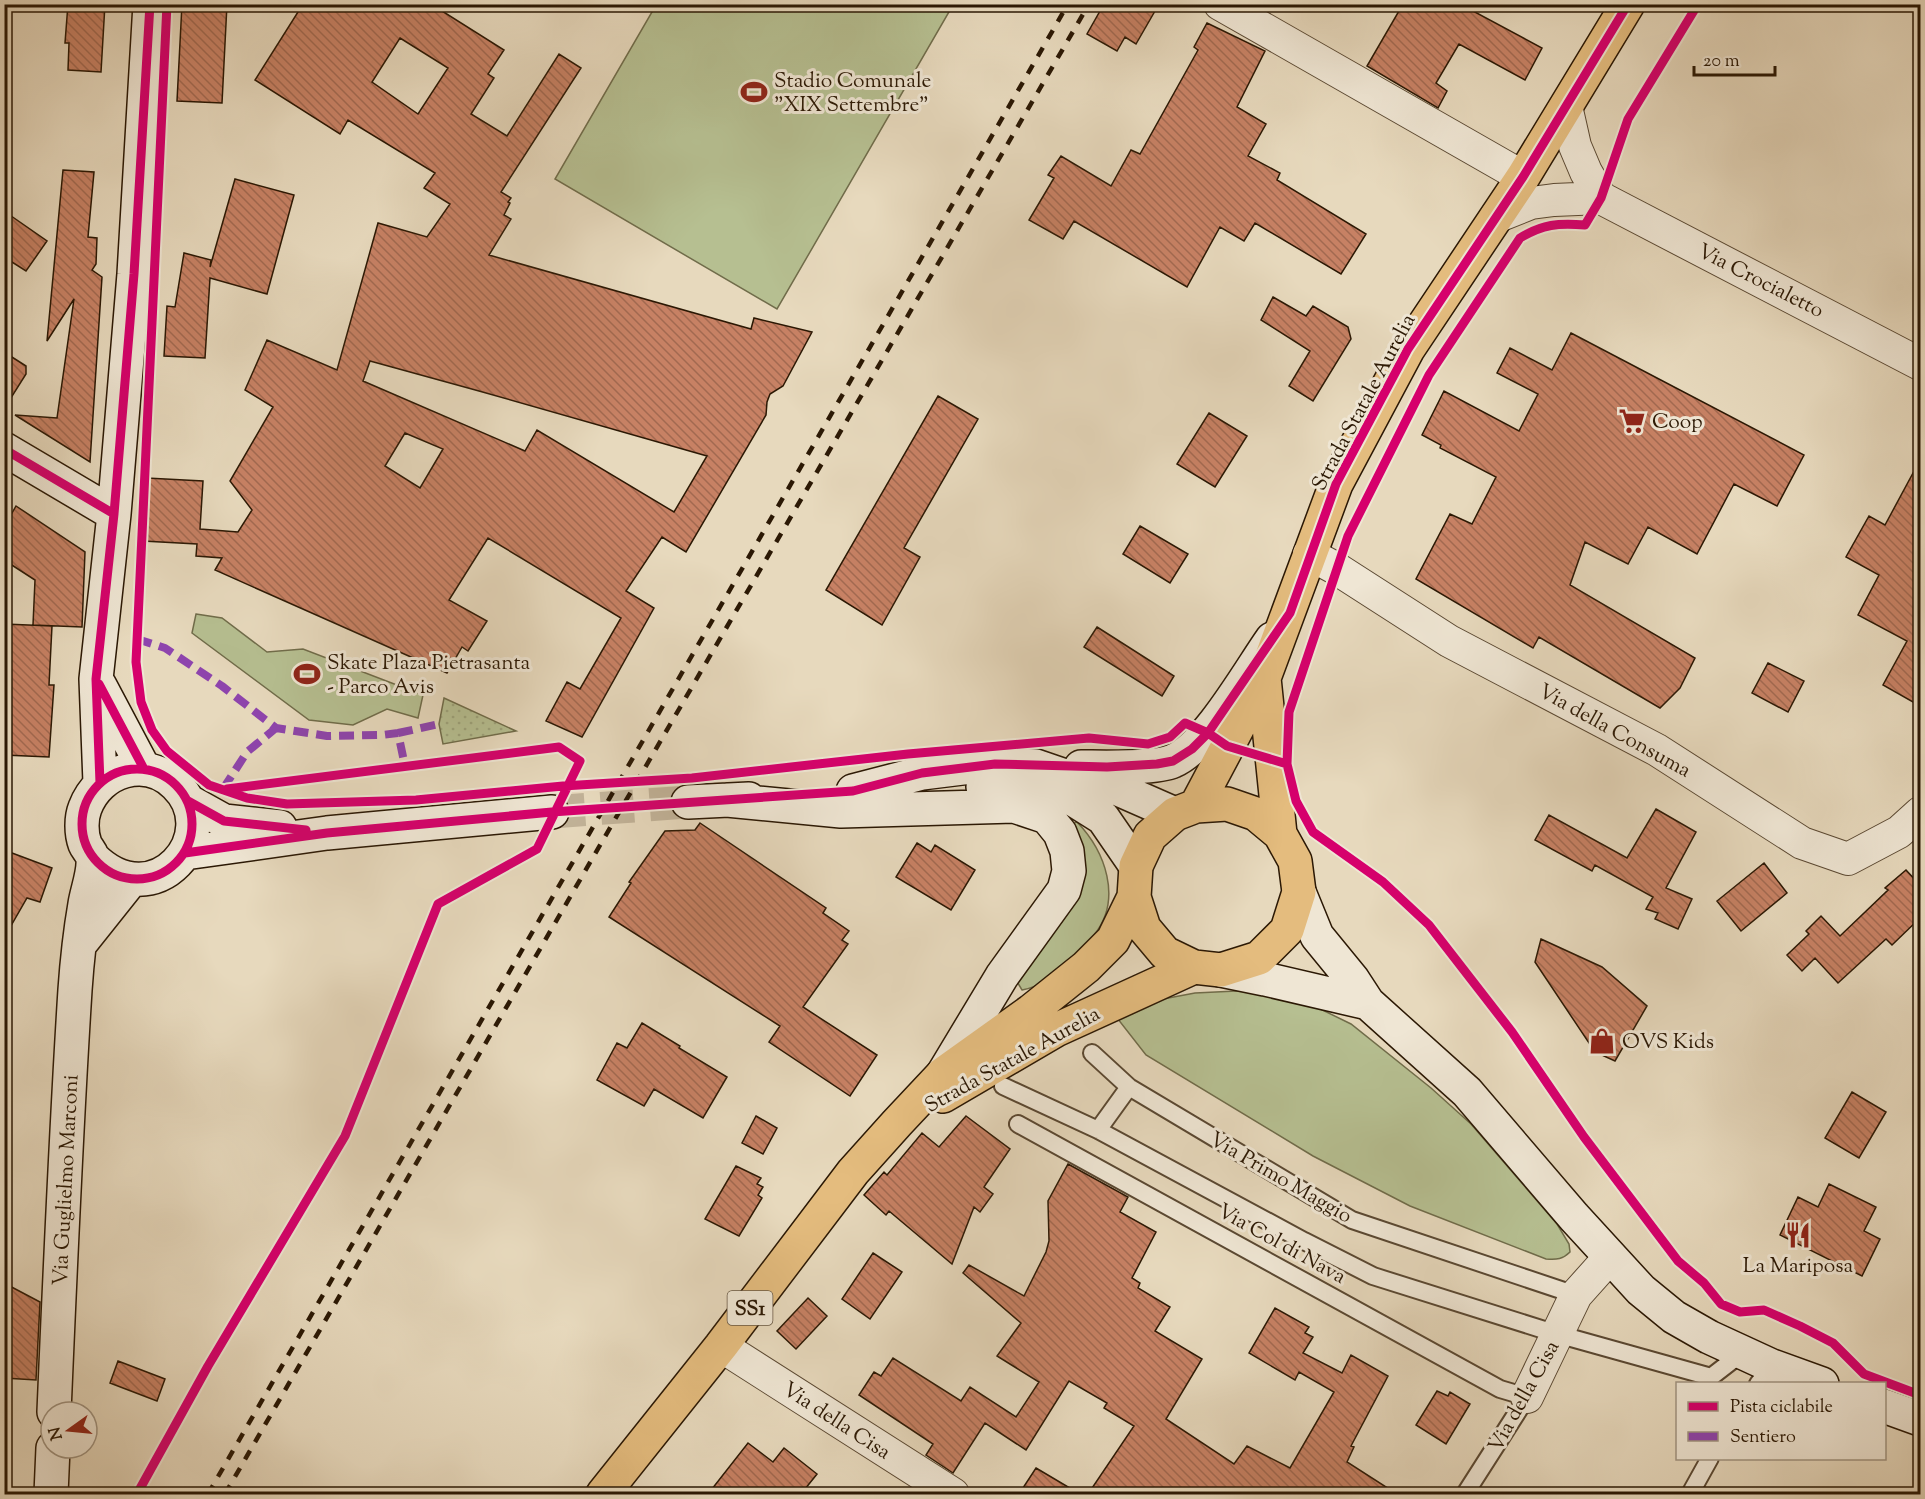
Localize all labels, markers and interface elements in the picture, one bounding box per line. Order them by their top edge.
scale bar [1694,39,1775,77]
text: 20 m [1703,49,1740,75]
place label: Stadio Comunale "XIX Settembre" [774,67,931,121]
sports icon: Stadio Comunale "XIX Settembre" [739,77,769,107]
street label: Via Crocialetto [1692,237,1828,327]
street label: Strada Statale Aurelia [1305,309,1424,497]
supermarket icon: Coop [1617,406,1647,436]
place label: Coop [1652,408,1703,438]
place label: Skate Plaza Pietrasanta - Parco Avis [327,649,531,703]
sports icon: Skate Plaza Pietrasanta - Parco Avis [292,659,322,689]
street label: Via della Consuma [1532,677,1696,786]
street label: Strada Statale Aurelia [920,1000,1106,1121]
shop icon: OVS Kids [1587,1026,1617,1056]
place label: OVS Kids [1622,1028,1714,1058]
street label: Via Guglielmo Marconi [46,1074,88,1287]
street label: Via Primo Maggio [1203,1126,1357,1232]
street label: Via Col di Nava [1211,1197,1351,1293]
restaurant icon: La Mariposa [1783,1220,1813,1250]
place label: La Mariposa [1743,1252,1853,1282]
road number: SS1 [728,1291,772,1325]
street label: Via della Cisa [1482,1335,1568,1458]
street label: Via della Cisa [776,1375,896,1468]
legend [1676,1382,1886,1460]
text: Pista ciclabile [1730,1395,1833,1421]
north arrow [39,1400,99,1460]
text: N [44,1424,70,1442]
text: Sentiero [1730,1425,1796,1451]

